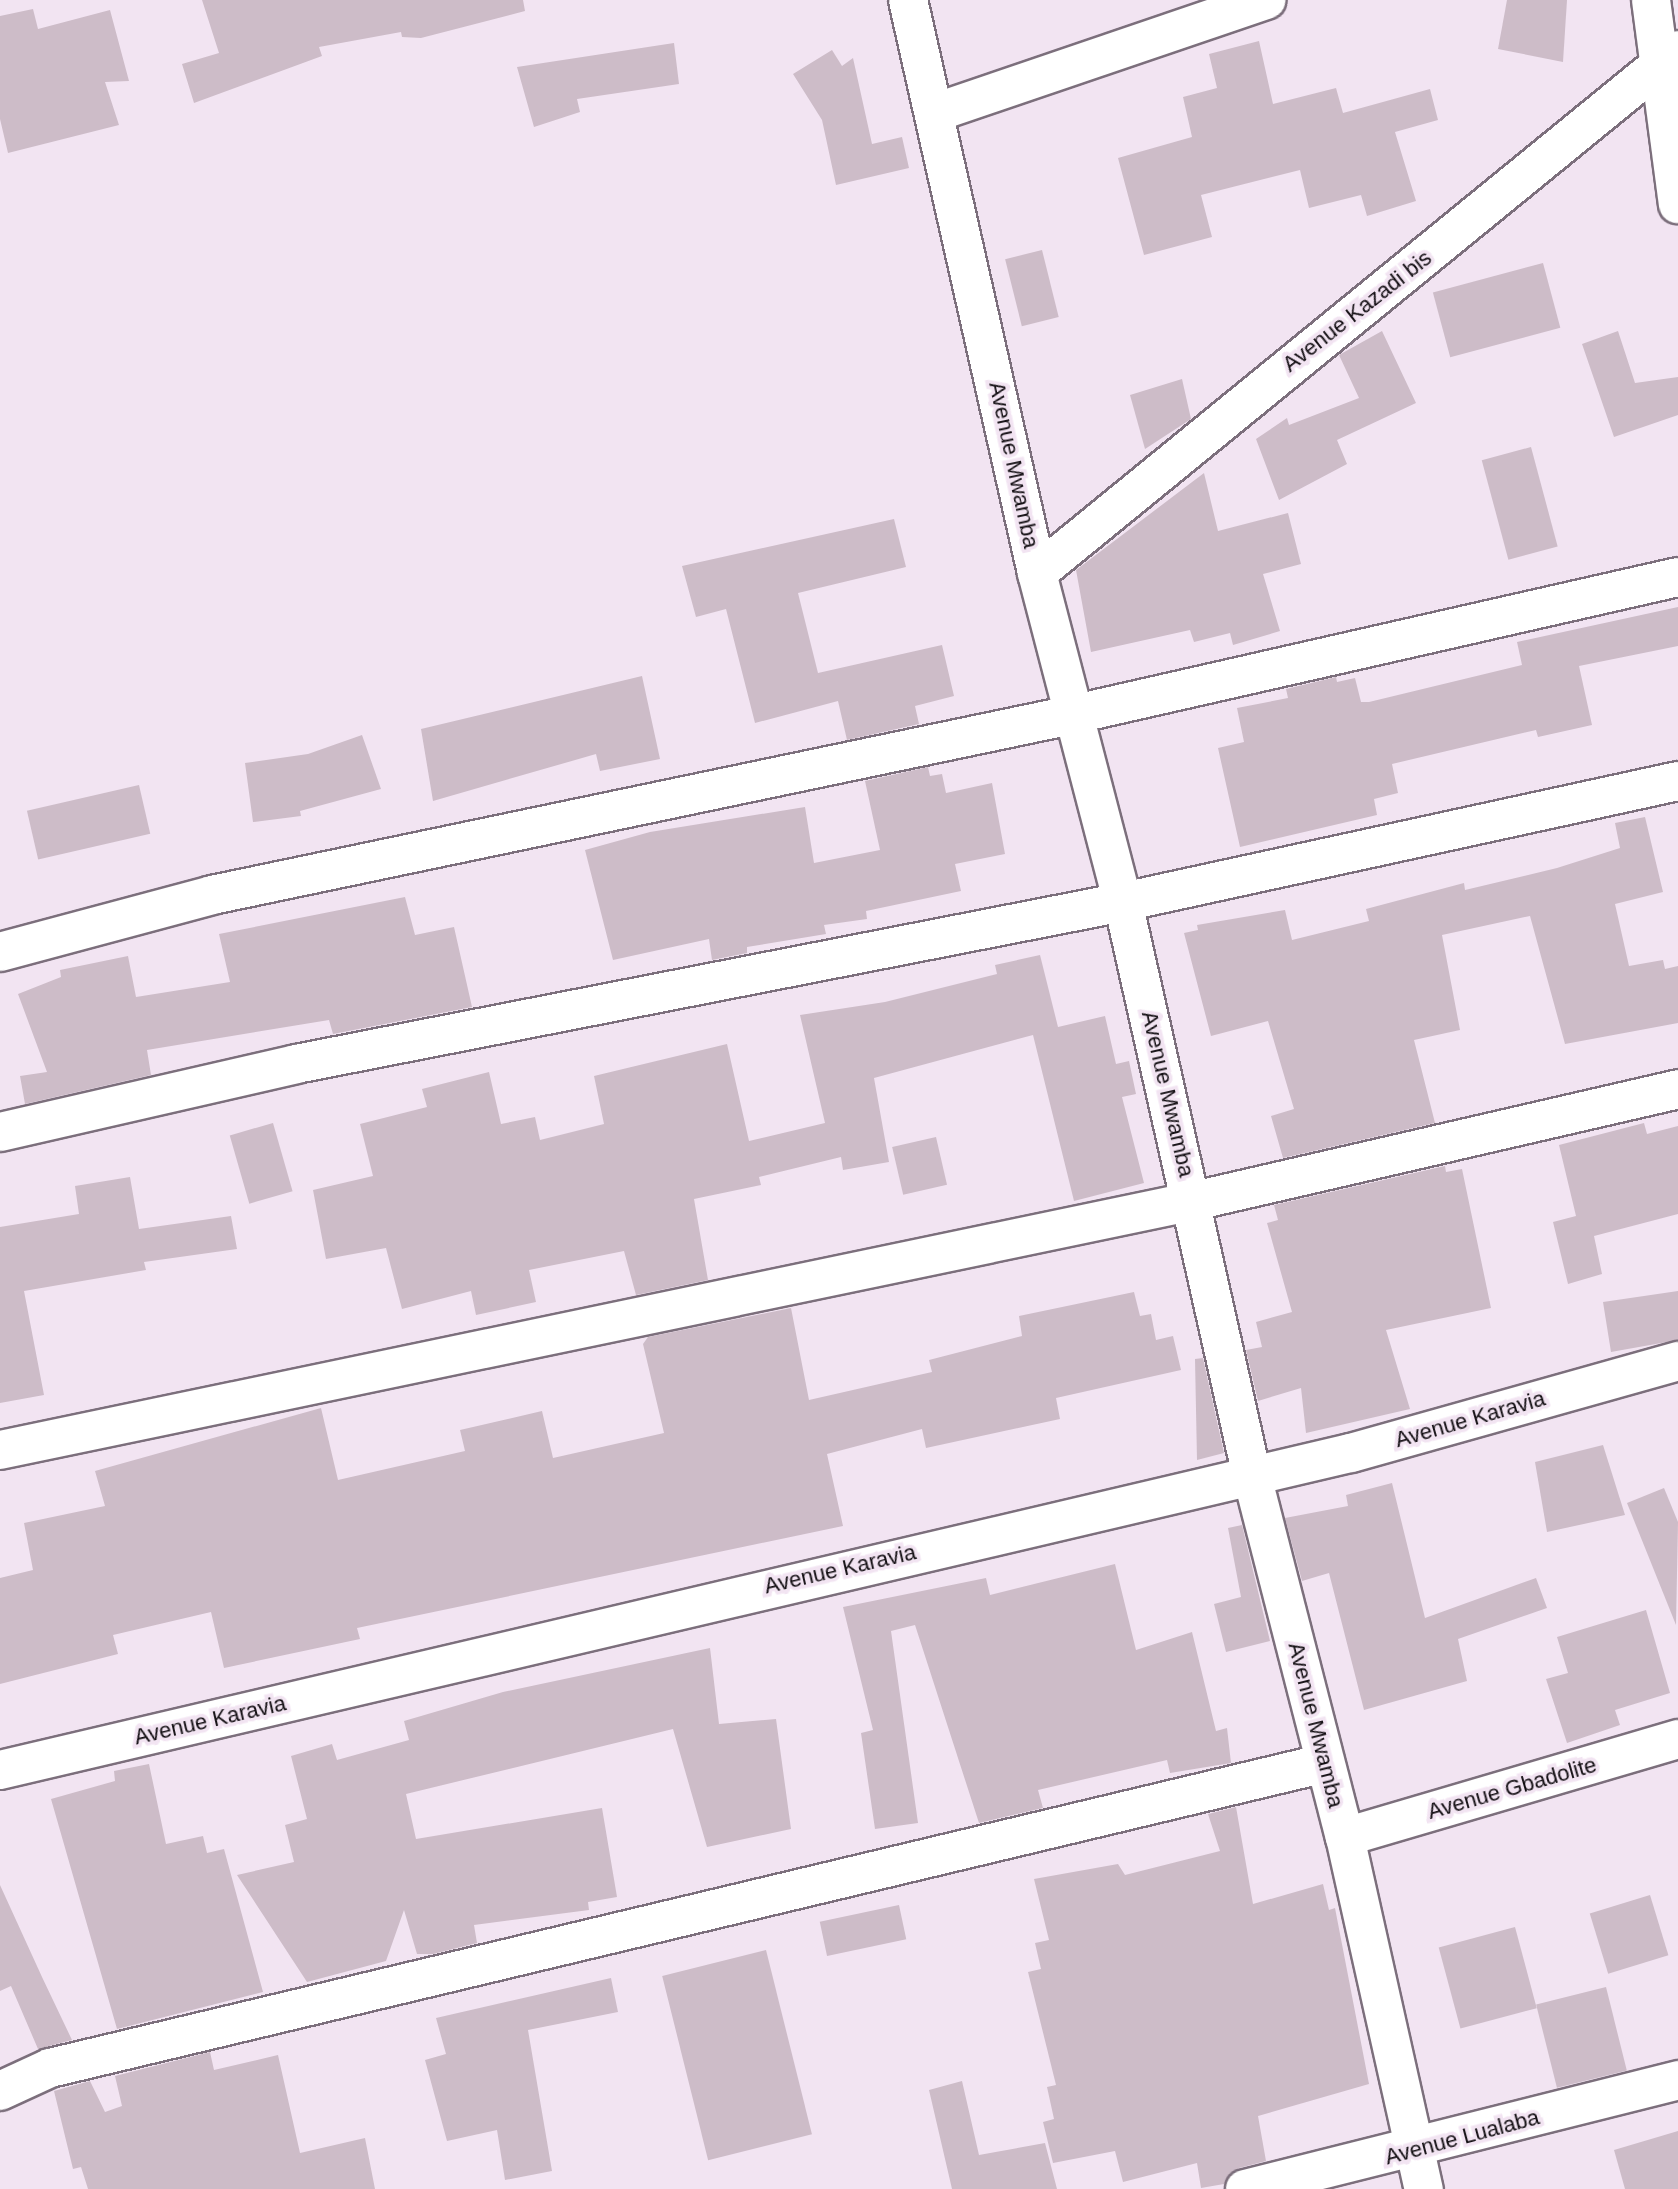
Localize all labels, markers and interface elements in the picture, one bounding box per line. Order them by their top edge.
street label: Avenue Kazadi bis [1277,245,1437,377]
street label: Avenue Mwamba [983,379,1045,551]
street label: Avenue Mwamba [1136,1008,1200,1180]
street label: Avenue Karavia [1392,1385,1548,1453]
street label: Avenue Karavia [762,1539,918,1599]
street label: Avenue Mwamba [1283,1640,1349,1810]
street label: Avenue Karavia [132,1690,288,1750]
street label: Avenue Gbadolite [1424,1751,1600,1825]
street label: Avenue Lualaba [1382,2104,1542,2170]

